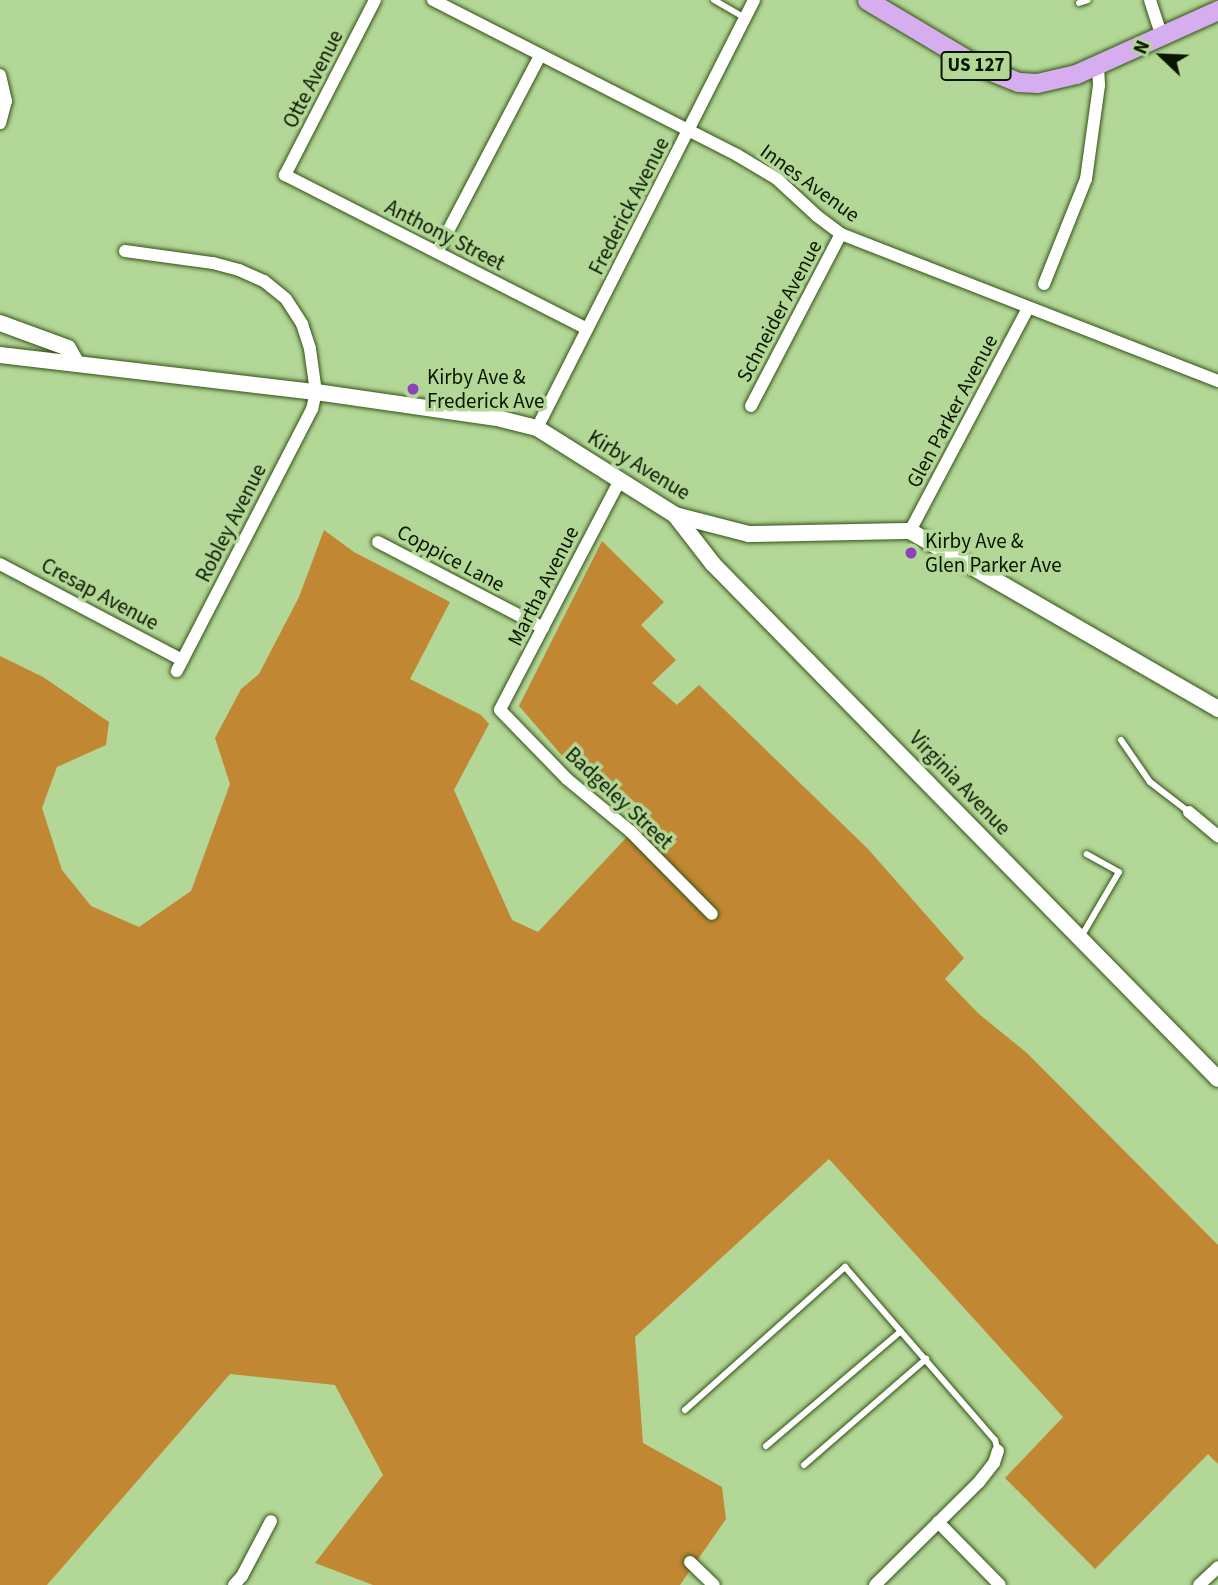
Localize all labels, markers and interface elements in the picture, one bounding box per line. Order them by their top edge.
north arrow [1127,21,1197,91]
street label: Otte Avenue [278,26,348,132]
text: N [1127,37,1157,59]
road number: US 127 [939,50,1013,82]
street label: Frederick Avenue [584,133,674,279]
street label: Innes Avenue [755,139,865,227]
street label: Anthony Street [381,194,509,276]
street label: Schneider Avenue [731,236,827,386]
street label: Glen Parker Avenue [901,330,1003,492]
place label: Kirby Ave & Frederick Ave [427,364,545,414]
marker: Kirby Ave & Frederick Ave [405,381,421,397]
street label: Kirby Avenue [583,425,695,505]
street label: Robley Avenue [190,460,272,586]
street label: Coppice Lane [393,519,509,597]
street label: Martha Avenue [502,522,584,650]
place label: Kirby Ave & Glen Parker Ave [925,528,1062,578]
marker: Kirby Ave & Glen Parker Ave [903,545,919,561]
street label: Cresap Avenue [37,552,163,636]
street label: Virginia Avenue [904,726,1016,840]
street label: Badgeley Street [560,742,678,854]

